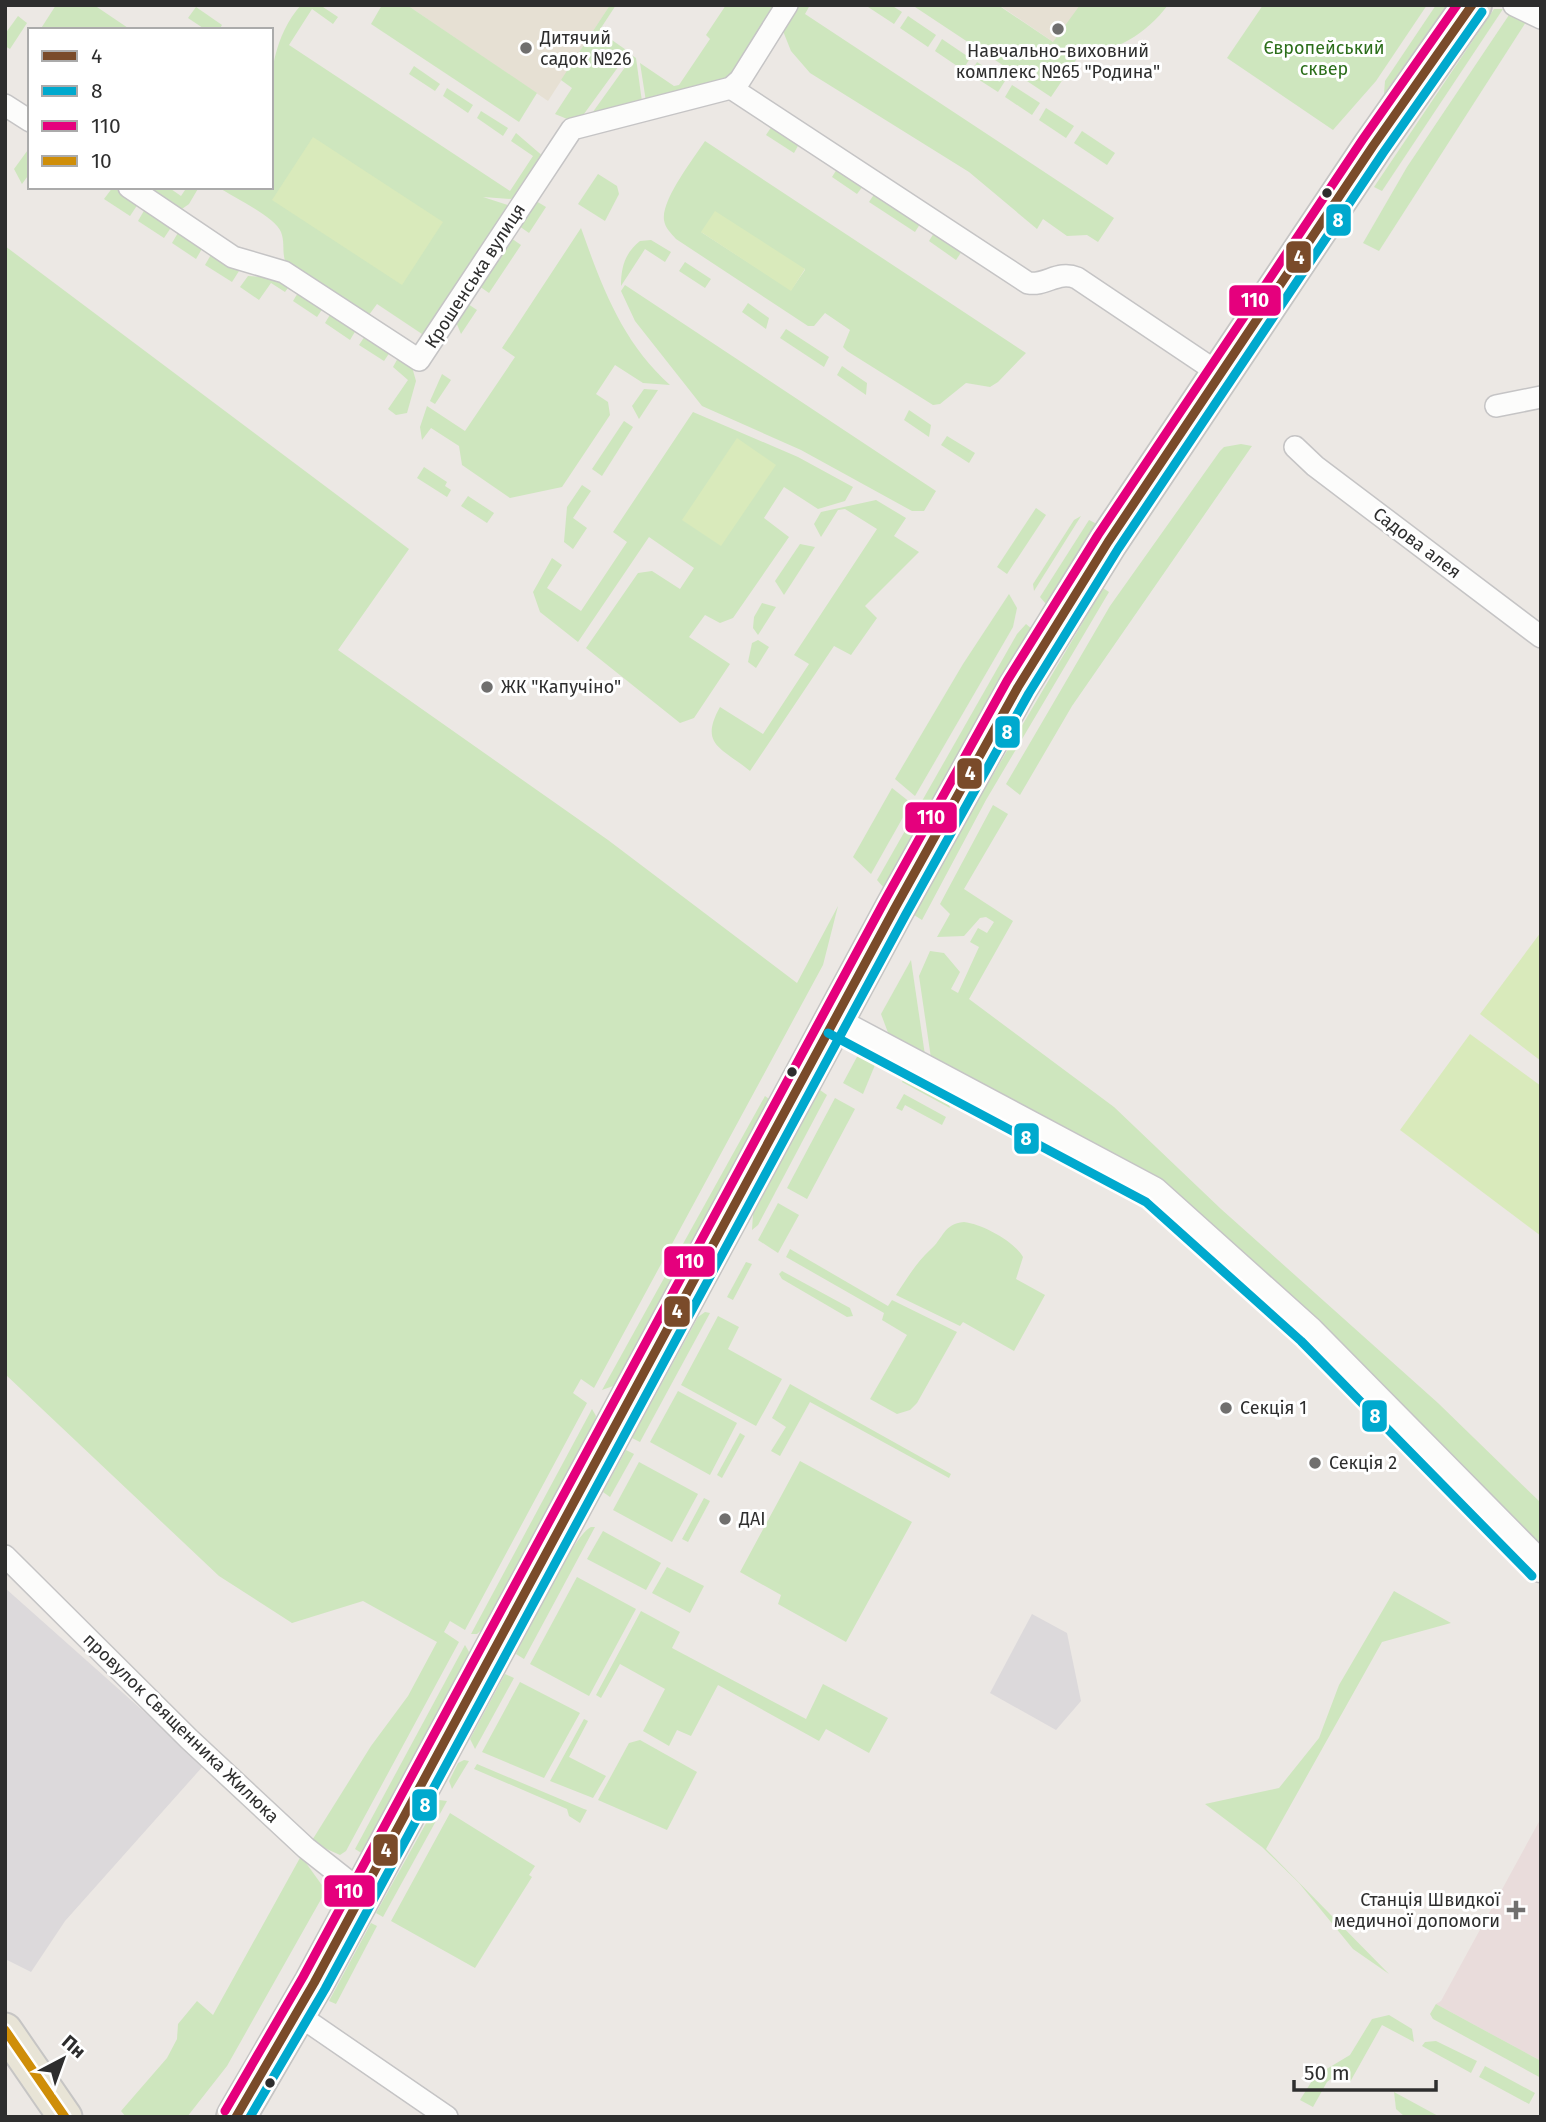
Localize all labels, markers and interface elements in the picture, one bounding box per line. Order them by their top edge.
marker: Навчально-виховний комплекс №65 "Родина" [1050,21,1066,37]
place label: Дитячий садок №26 [539,27,632,70]
legend [28,28,273,189]
park label: Європейський сквер [1263,37,1385,80]
marker: Дитячий садок №26 [518,40,534,56]
place label: Навчально-виховний комплекс №65 "Родина" [956,40,1160,83]
text: 4 [91,43,102,69]
text: 8 [91,78,103,104]
text: 110 [91,113,121,139]
text: 10 [91,148,112,174]
unlabelled marker [1320,186,1334,200]
street label: Крошенська вулиця [420,199,530,353]
line badge: 8 [1325,203,1352,237]
text: 8 [1332,209,1344,232]
line badge: 4 [1285,240,1312,274]
text: 4 [1294,246,1305,269]
line badge: 110 [1228,284,1282,317]
text: 110 [1241,289,1269,312]
street label: Садова алея [1369,503,1465,583]
place label: ЖК "Капучіно" [501,676,621,698]
marker: ЖК "Капучіно" [479,679,495,695]
line badge: 8 [994,715,1021,749]
text: 8 [1001,721,1013,744]
line badge: 4 [956,757,983,790]
text: 4 [965,762,976,785]
line badge: 110 [904,801,958,834]
text: 110 [917,806,945,829]
unlabelled marker [785,1065,799,1079]
line badge: 8 [1013,1122,1040,1155]
text: 8 [1020,1127,1032,1150]
line badge: 110 [663,1245,716,1278]
text: 110 [676,1250,704,1273]
line badge: 4 [663,1295,691,1328]
text: 4 [672,1300,683,1323]
place label: Секція 1 [1240,1397,1307,1419]
line badge: 8 [1361,1399,1388,1433]
marker: Секція 1 [1218,1400,1234,1416]
text: 8 [1369,1405,1381,1428]
place label: Секція 2 [1329,1452,1397,1474]
marker: Секція 2 [1307,1455,1323,1471]
place label: ДАІ [738,1508,766,1530]
marker: ДАІ [717,1511,733,1527]
street label: провулок Священника Жилюка [78,1628,284,1828]
line badge: 8 [411,1788,438,1822]
text: 8 [419,1794,431,1817]
line badge: 4 [372,1833,399,1867]
text: 4 [381,1839,392,1862]
line badge: 110 [323,1874,376,1908]
text: 110 [335,1880,363,1903]
place label: Станція Швидкої медичної допомоги [1334,1889,1501,1932]
marker: Станція Швидкої медичної допомоги [1506,1900,1526,1920]
north arrow [28,2024,98,2094]
text: Пн [57,2030,90,2063]
scale bar [1294,2048,1436,2092]
text: 50 m [1304,2060,1350,2086]
unlabelled marker [263,2076,277,2090]

